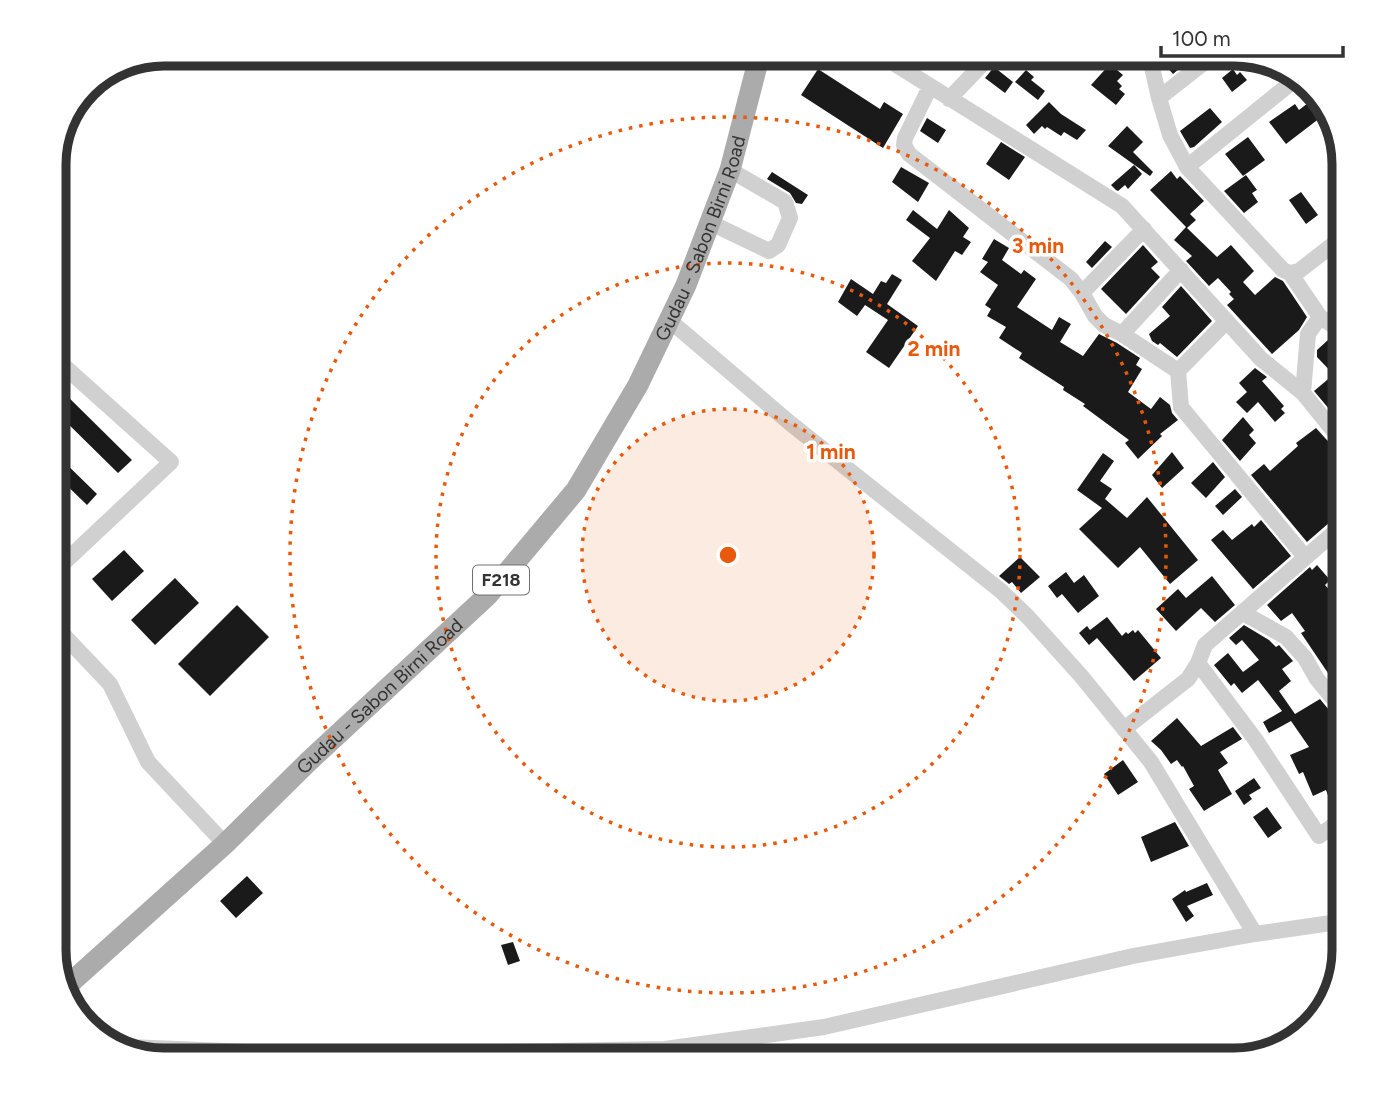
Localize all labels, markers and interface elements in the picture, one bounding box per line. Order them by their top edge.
scale bar [1161,14,1343,58]
text: 100 m [1172,26,1231,51]
street label: Gudau - Sabon Birni Road [649,133,750,344]
text: 3 min [1012,233,1064,258]
text: 2 min [908,336,960,361]
text: 1 min [806,439,856,464]
centre of rings [716,543,740,567]
road number: F218 [473,566,529,594]
street label: Gudau - Sabon Birni Road [291,613,467,779]

